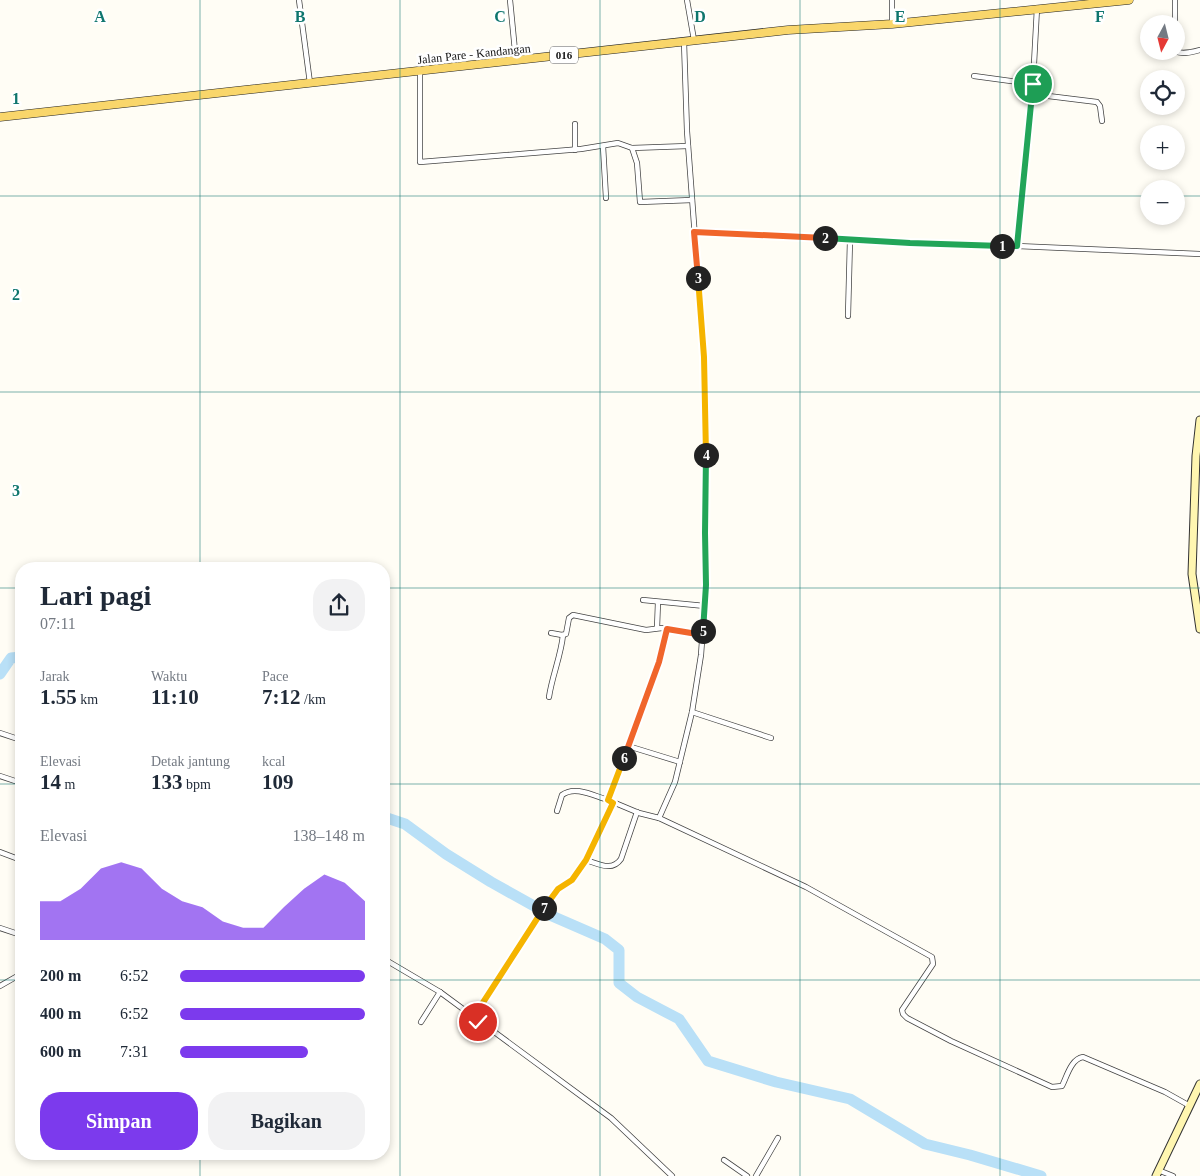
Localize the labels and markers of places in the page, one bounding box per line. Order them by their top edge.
pin [1012,63,1054,105]
pin: 2 [812,226,838,250]
pin: 1 [990,234,1014,258]
pin: 3 [686,266,710,290]
pin: 4 [694,442,718,468]
pin: 5 [690,618,716,644]
pin: 6 [612,746,636,770]
pin: 7 [532,896,556,920]
pin [457,1001,499,1043]

